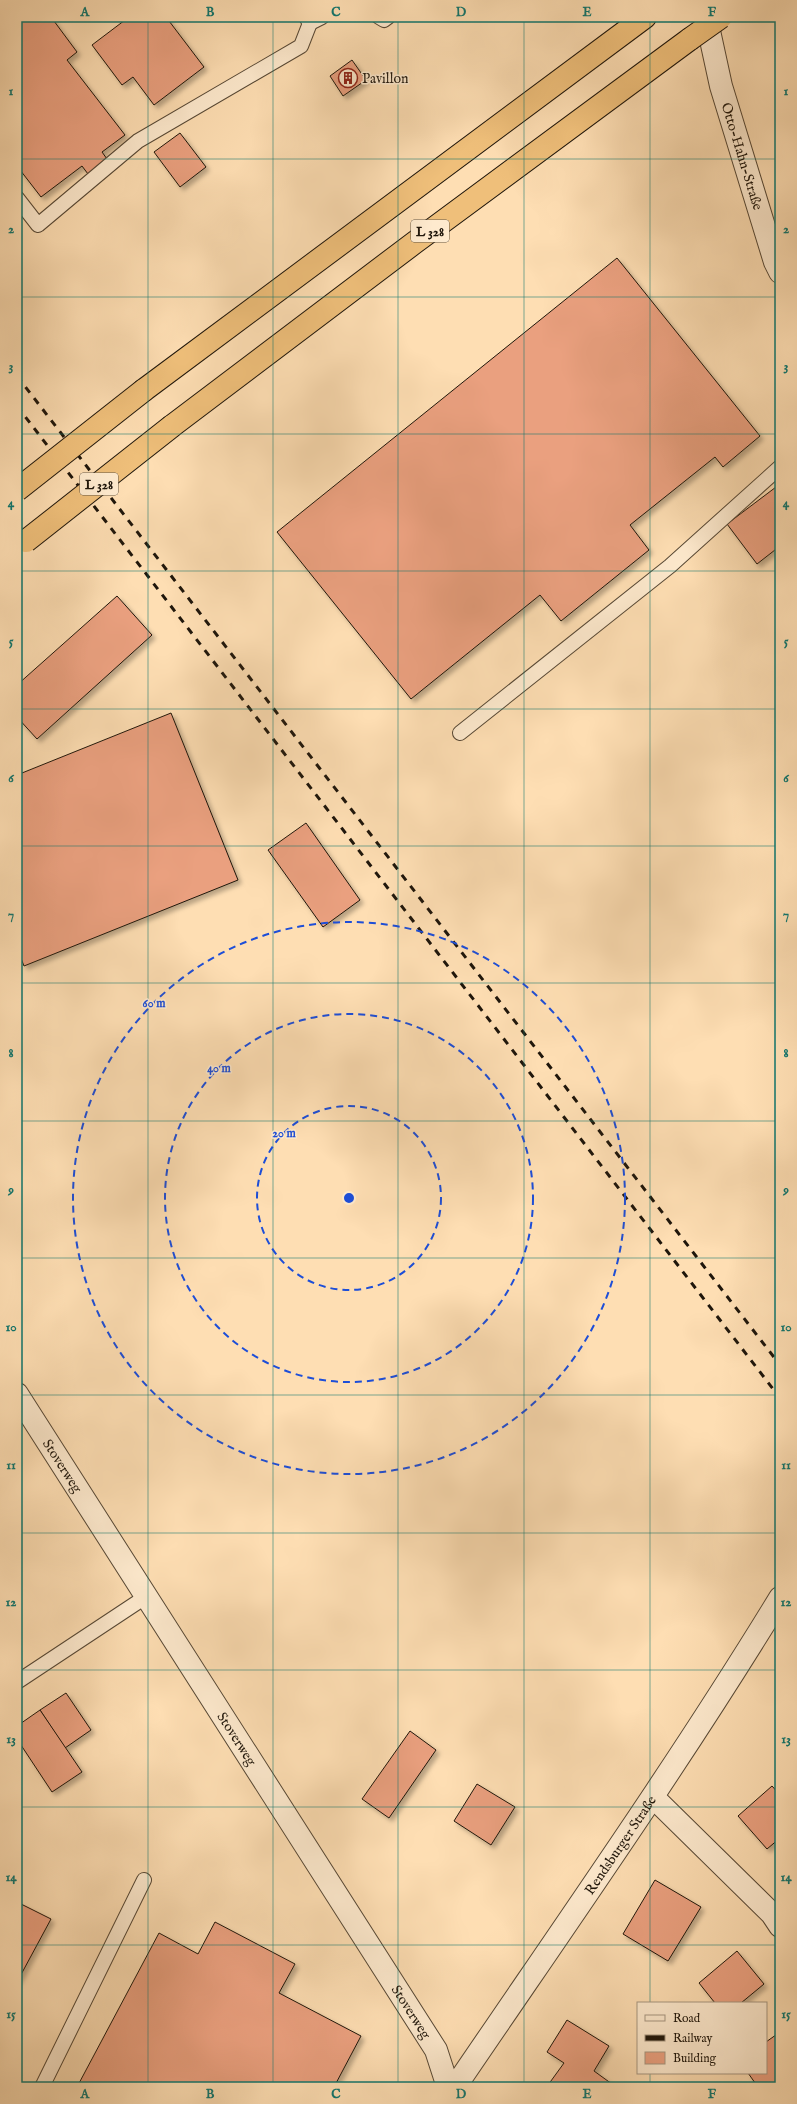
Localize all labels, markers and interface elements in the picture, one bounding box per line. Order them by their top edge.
text: A [80,4,91,21]
text: B [206,4,215,21]
text: C [331,4,341,21]
text: D [456,4,467,21]
text: E [582,4,592,21]
text: F [708,4,717,21]
building icon: Pavillon [337,67,359,89]
place label: Pavillon [362,70,409,88]
text: 1 [9,83,14,100]
text: 1 [784,83,789,100]
street label: Otto-Hahn-Straße [717,100,767,213]
road number: L 328 [411,220,449,242]
text: 2 [8,221,14,238]
text: 2 [783,221,789,238]
text: 3 [9,358,14,375]
text: 3 [784,358,789,375]
road number: L 328 [80,473,118,495]
text: 4 [8,495,15,512]
text: 4 [783,495,790,512]
text: 5 [9,633,14,650]
text: 5 [784,633,789,650]
text: 6 [8,770,14,787]
text: 6 [783,770,789,787]
text: 7 [8,907,14,924]
text: 7 [783,907,789,924]
text: 60 m [143,996,166,1011]
text: 8 [8,1045,14,1062]
text: 8 [783,1045,789,1062]
text: 40 m [207,1061,232,1076]
text: 20 m [272,1126,296,1141]
text: 9 [7,1182,14,1199]
text: 9 [782,1182,789,1199]
centre of rings [342,1191,356,1205]
text: 10 [5,1319,17,1336]
text: 10 [780,1319,792,1336]
street label: Stoverweg [38,1436,86,1497]
text: 11 [6,1457,16,1474]
text: 11 [781,1457,791,1474]
text: 12 [6,1594,16,1611]
text: 12 [781,1594,791,1611]
street label: Stoverweg [213,1709,260,1770]
text: 13 [6,1731,16,1748]
text: 13 [781,1731,791,1748]
street label: Rendsburger Straße [581,1792,661,1899]
text: 14 [5,1869,17,1886]
text: 14 [780,1869,792,1886]
street label: Stoverweg [387,1982,435,2043]
legend [637,2002,767,2074]
text: 15 [6,2006,16,2023]
text: 15 [781,2006,791,2023]
text: Road [673,2011,701,2026]
text: Railway [673,2031,712,2046]
text: Building [673,2051,717,2066]
text: A [80,2086,91,2103]
text: B [206,2086,215,2103]
text: C [331,2086,341,2103]
text: D [456,2086,467,2103]
text: E [582,2086,592,2103]
text: F [708,2086,717,2103]

